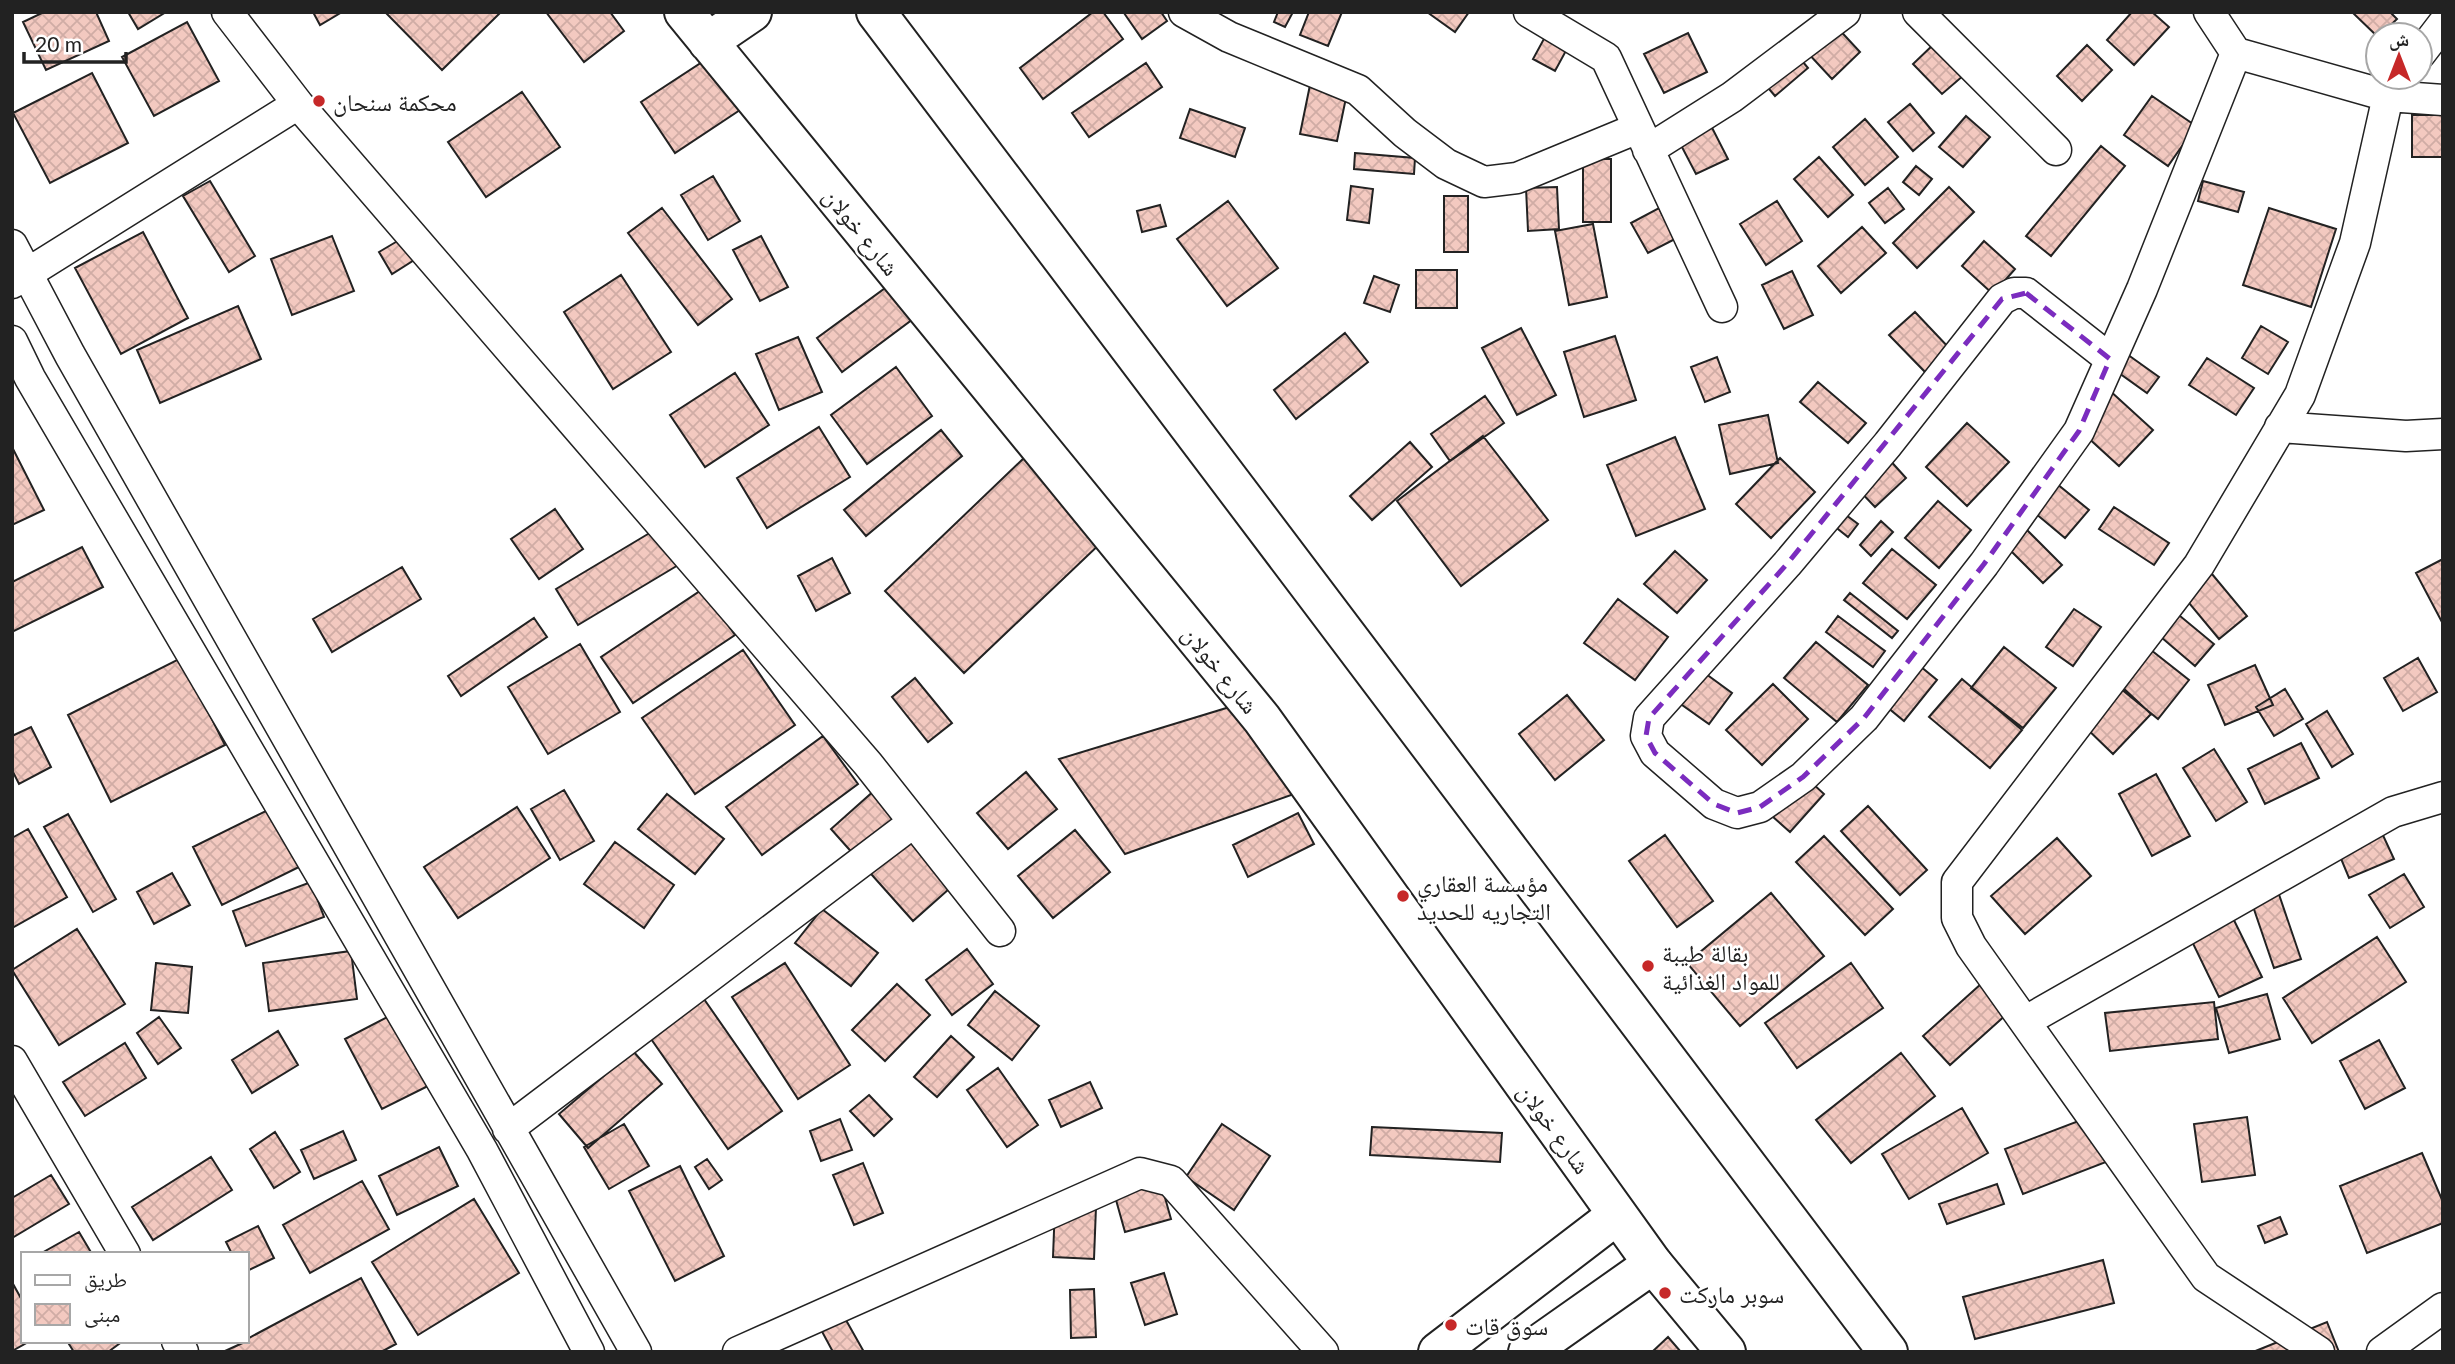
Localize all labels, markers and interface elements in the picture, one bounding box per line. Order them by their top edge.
scale bar [24,21,126,65]
north arrow [2364,21,2434,91]
text: ش [2389,27,2409,51]
text: 20 m [35,31,82,56]
place label: محكمة سنحان [333,87,457,117]
marker: محكمة سنحان [311,93,327,109]
street label: شارع خولان [816,181,906,282]
street label: شارع خولان [1175,619,1265,720]
place label: مؤسسة العقاري التجاريه للحديد [1417,868,1551,925]
marker: مؤسسة العقاري التجاريه للحديد [1395,888,1411,904]
place label: بقالة طيبة للمواد الغذائية [1662,938,1780,995]
marker: بقالة طيبة للمواد الغذائية [1640,958,1656,974]
street label: شارع خولان [1511,1077,1598,1180]
legend [21,1252,248,1343]
text: طريق [84,1266,127,1293]
place label: سوبر ماركت [1679,1279,1784,1308]
marker: سوبر ماركت [1657,1285,1673,1301]
text: مبنى [84,1301,120,1328]
place label: سوق قات [1465,1311,1548,1341]
marker: سوق قات [1443,1317,1459,1333]

